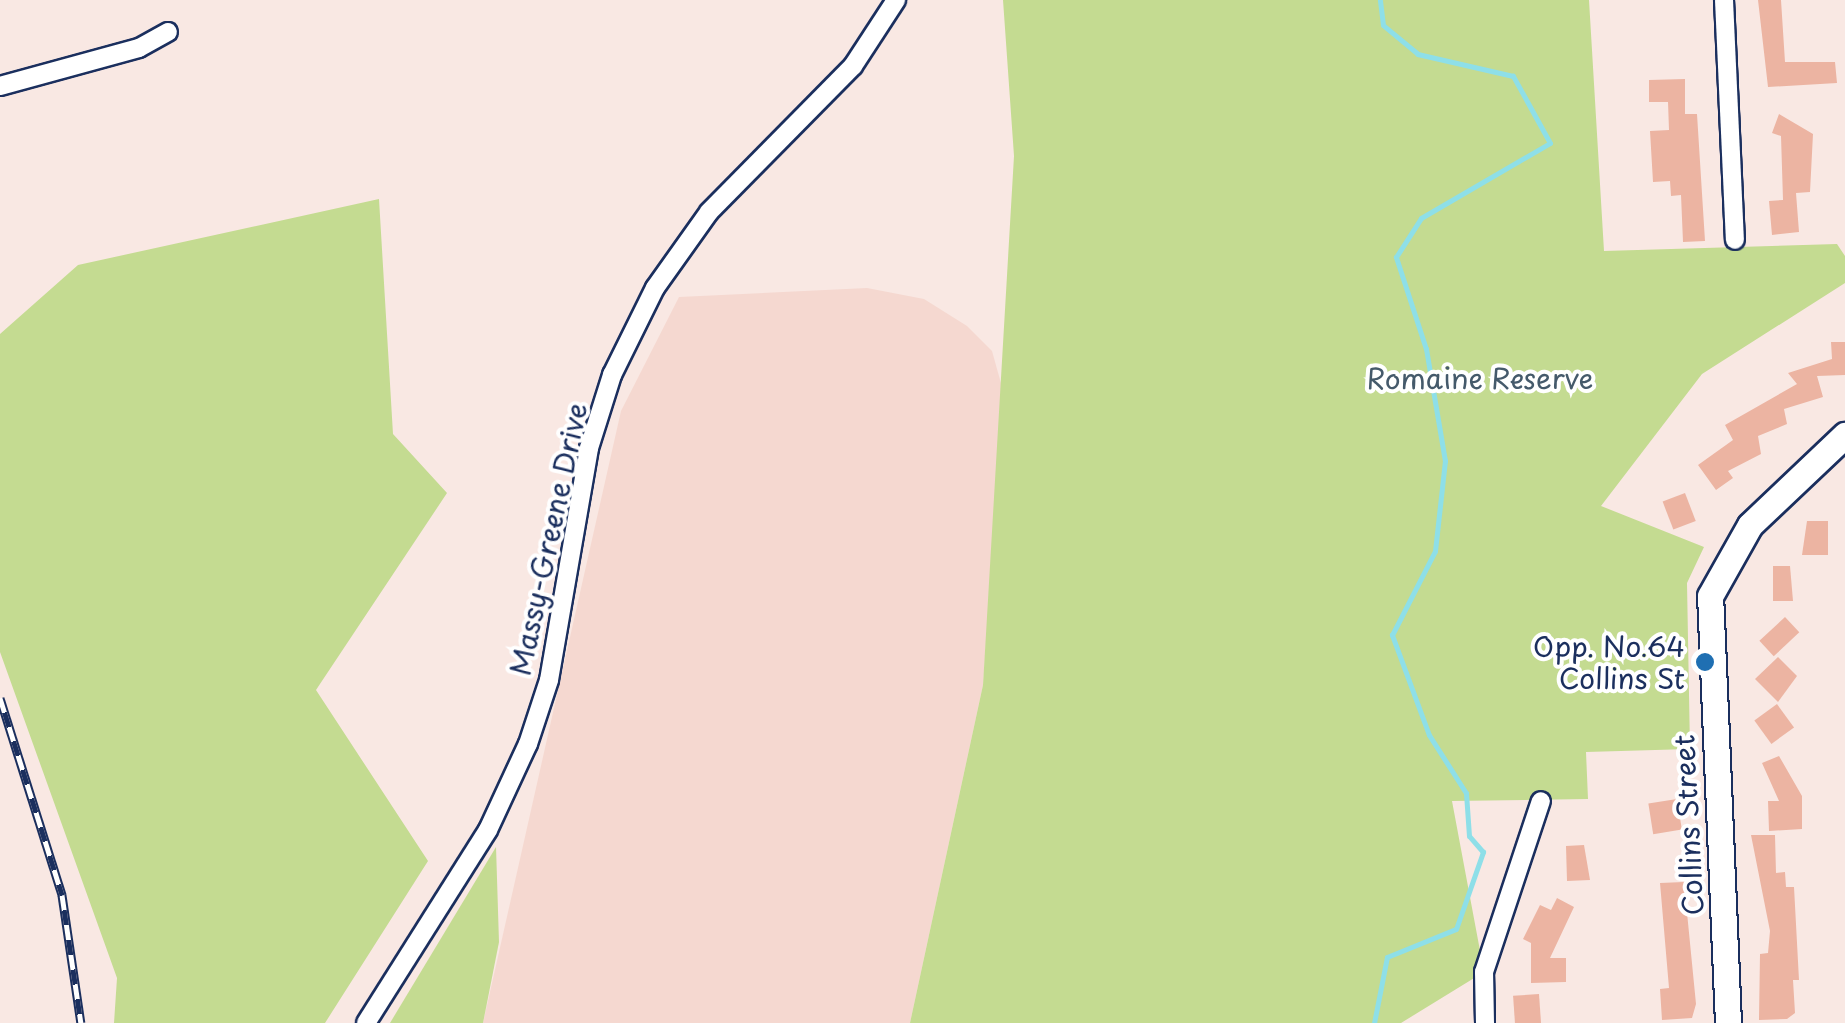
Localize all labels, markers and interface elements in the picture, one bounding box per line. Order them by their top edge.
park label: Romaine Reserve [1367,361,1593,395]
street label: Massy-Greene Drive [503,399,593,679]
place label: Opp. No.64 Collins St [1533,629,1685,695]
marker: Opp. No.64 Collins St [1694,651,1716,673]
street label: Collins Street [1666,734,1710,916]

